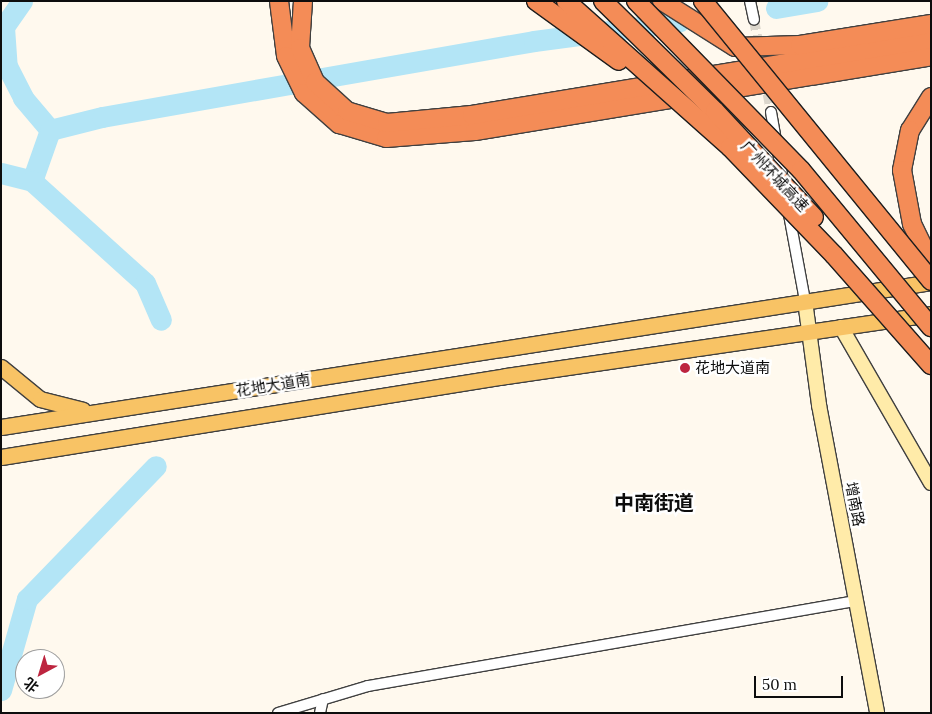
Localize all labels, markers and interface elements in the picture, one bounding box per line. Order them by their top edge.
street label: 广州环城高速 [738,137,812,215]
place label: 花地大道南 [695,359,770,377]
marker: 花地大道南 [679,362,691,374]
street label: 花地大道南 [235,370,311,400]
street label: 增南路 [842,480,868,528]
district label: 中南街道 [614,490,694,514]
north arrow [15,649,65,699]
scale bar [757,666,846,698]
text: 北 [20,673,42,696]
text: 50 m [762,675,797,694]

